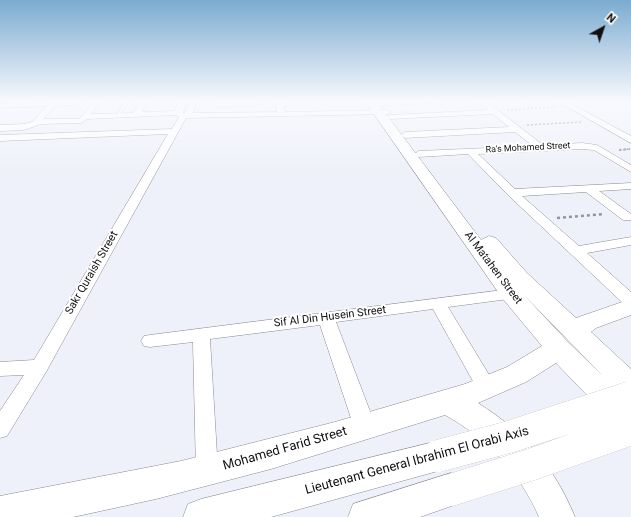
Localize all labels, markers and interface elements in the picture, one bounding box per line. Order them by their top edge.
north arrow [583,8,623,48]
text: N [604,11,618,26]
street label: Ra's Mohamed Street [485,140,571,156]
street label: Sakr Quraish Street [63,229,121,317]
street label: Al Matahen Street [461,229,525,307]
street label: Sif Al Din Husein Street [273,304,387,330]
street label: Mohamed Farid Street [221,424,349,474]
street label: Lieutenant General Ibrahim El Orabi Axis [303,424,531,498]

